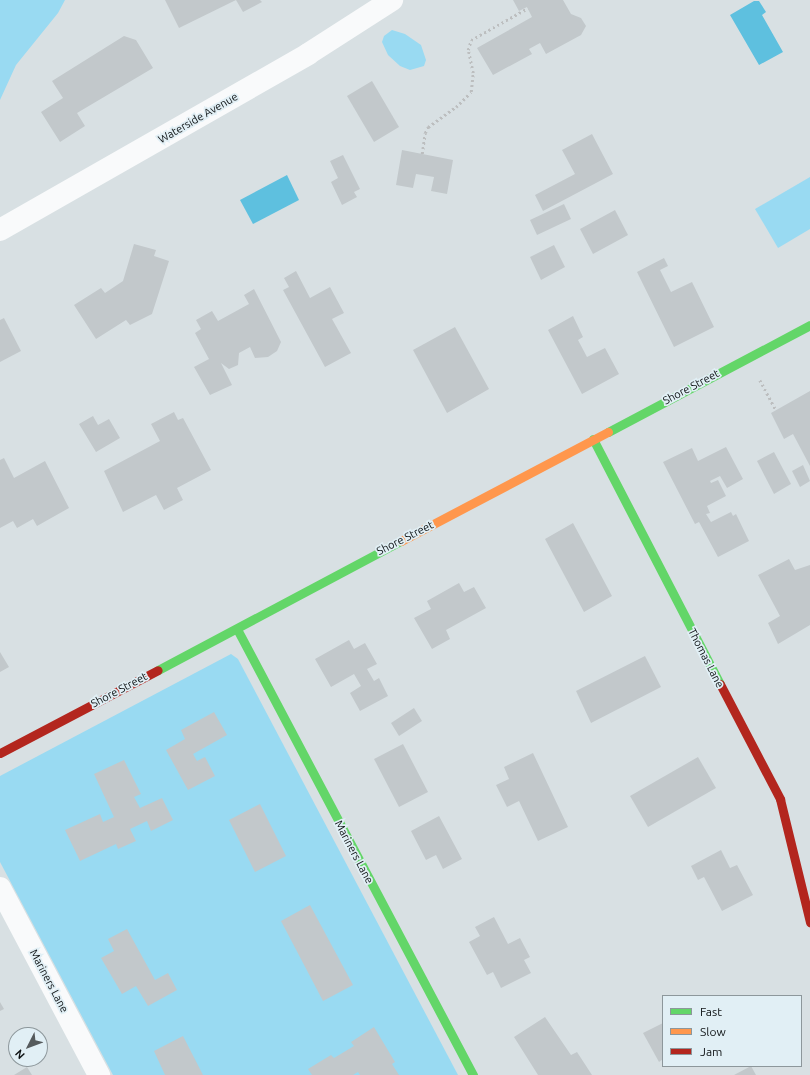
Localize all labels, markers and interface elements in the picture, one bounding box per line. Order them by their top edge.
street label: Waterside Avenue [156,90,240,146]
street label: Shore Street [661,367,721,407]
street label: Shore Street [374,518,436,558]
street label: Thomas Lane [685,626,727,690]
street label: Shore Street [89,670,149,710]
street label: Mariners Lane [332,818,376,886]
street label: Mariners Lane [27,947,71,1015]
legend [662,995,802,1067]
text: Fast [700,1005,722,1018]
text: Slow [700,1025,726,1038]
north arrow [8,1027,48,1067]
text: Jam [700,1045,722,1058]
text: N [13,1047,27,1061]

